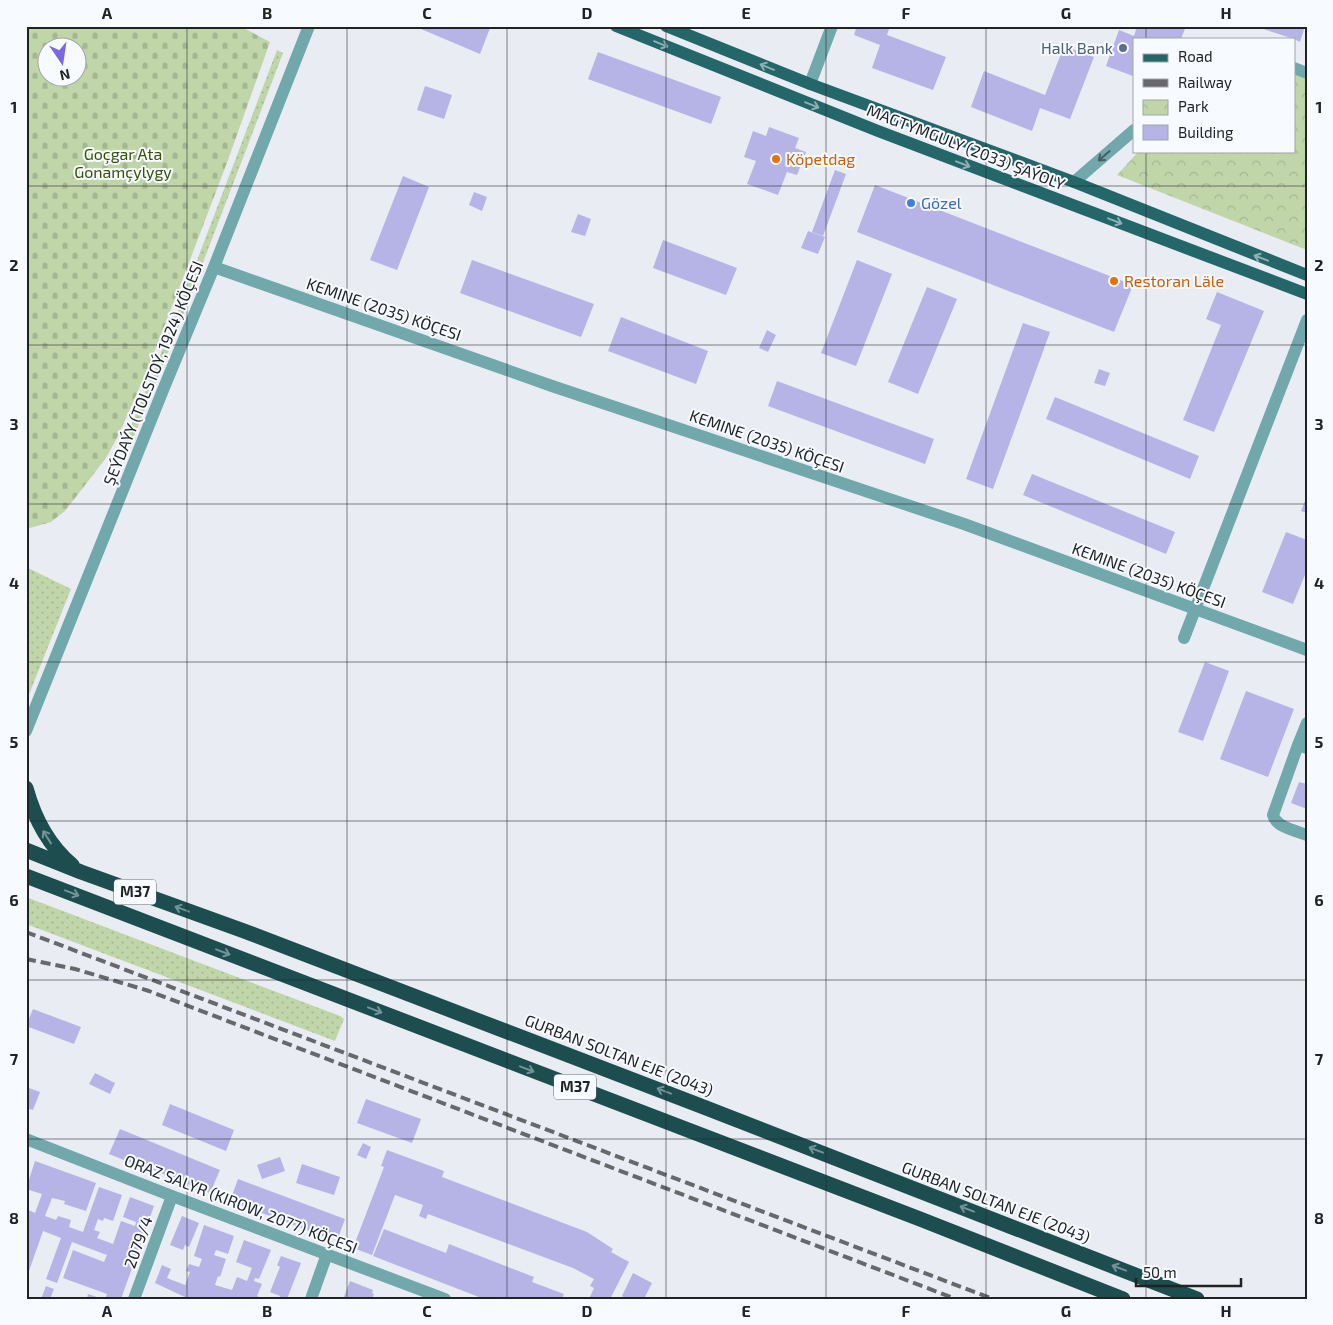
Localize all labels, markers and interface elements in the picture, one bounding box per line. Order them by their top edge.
text: A [102,3,113,22]
text: B [262,3,272,22]
text: C [422,3,432,22]
text: D [582,3,593,22]
text: E [741,3,751,22]
text: F [902,3,911,22]
text: G [1061,3,1071,22]
text: H [1220,3,1232,22]
north arrow [38,38,88,88]
place label: Halk Bank [1041,38,1113,57]
legend [1133,38,1296,152]
one-way arrow [653,40,668,50]
marker: Halk Bank [1117,42,1129,54]
text: Road [1178,47,1213,65]
one-way arrow [760,62,775,71]
text: N [58,66,72,85]
text: Railway [1178,73,1232,91]
text: 1 [11,97,17,116]
text: Park [1178,97,1209,115]
text: 1 [1316,97,1322,116]
street label: MAGTYMGULY (2033) ŞAÝOLY [864,100,1068,194]
one-way arrow [804,101,819,110]
text: Building [1178,123,1234,141]
park label: Goçgar Ata Gonamçylygy [74,144,172,182]
place label: Köpetdag [786,149,855,168]
one-way arrow [1098,151,1111,162]
marker: Köpetdag [770,153,782,165]
one-way arrow [955,160,970,169]
place label: Gözel [921,193,962,212]
marker: Gözel [905,197,917,209]
one-way arrow [1107,217,1122,226]
one-way arrow [1254,253,1269,262]
text: 2 [9,255,19,274]
text: 2 [1314,255,1324,274]
street label: ŞEÝDAÝY (TOLSTOÝ, 1924) KÖÇESI [99,258,207,488]
place label: Restoran Läle [1124,271,1224,290]
street label: KEMINE (2035) KÖÇESI [304,273,464,345]
marker: Restoran Läle [1108,275,1120,287]
street label: KEMINE (2035) KÖÇESI [687,405,847,477]
text: 3 [9,414,19,433]
text: 3 [1314,414,1324,433]
street label: KEMINE (2035) KÖÇESI [1069,538,1229,612]
text: 4 [9,573,19,592]
text: 4 [1314,573,1324,592]
text: 5 [10,732,19,751]
text: 5 [1315,732,1324,751]
one-way arrow [42,830,52,844]
road number: M37 [114,880,156,904]
one-way arrow [64,889,79,898]
text: 6 [9,890,19,909]
text: 6 [1314,890,1324,909]
one-way arrow [175,904,190,913]
one-way arrow [215,947,230,957]
one-way arrow [367,1006,382,1015]
street label: GURBAN SOLTAN EJE (2043) [522,1010,716,1099]
text: 7 [10,1049,19,1068]
text: 7 [1315,1049,1324,1068]
one-way arrow [519,1065,534,1074]
road number: M37 [554,1074,596,1100]
one-way arrow [657,1086,672,1095]
one-way arrow [809,1145,824,1154]
street label: ORAZ SALYR (KIROW, 2077) KÖÇESI [121,1150,361,1258]
street label: GURBAN SOLTAN EJE (2043) [899,1157,1093,1246]
one-way arrow [960,1204,975,1213]
text: 8 [9,1208,19,1227]
text: 8 [1314,1208,1324,1227]
street label: 2079/4 [119,1213,156,1271]
scale bar [1136,1255,1240,1287]
one-way arrow [1112,1263,1127,1273]
text: 50 m [1143,1263,1177,1281]
text: A [102,1301,113,1320]
text: B [262,1301,272,1320]
text: C [422,1301,432,1320]
text: D [582,1301,593,1320]
text: E [741,1301,751,1320]
text: F [902,1301,911,1320]
text: G [1061,1301,1071,1320]
text: H [1220,1301,1232,1320]

